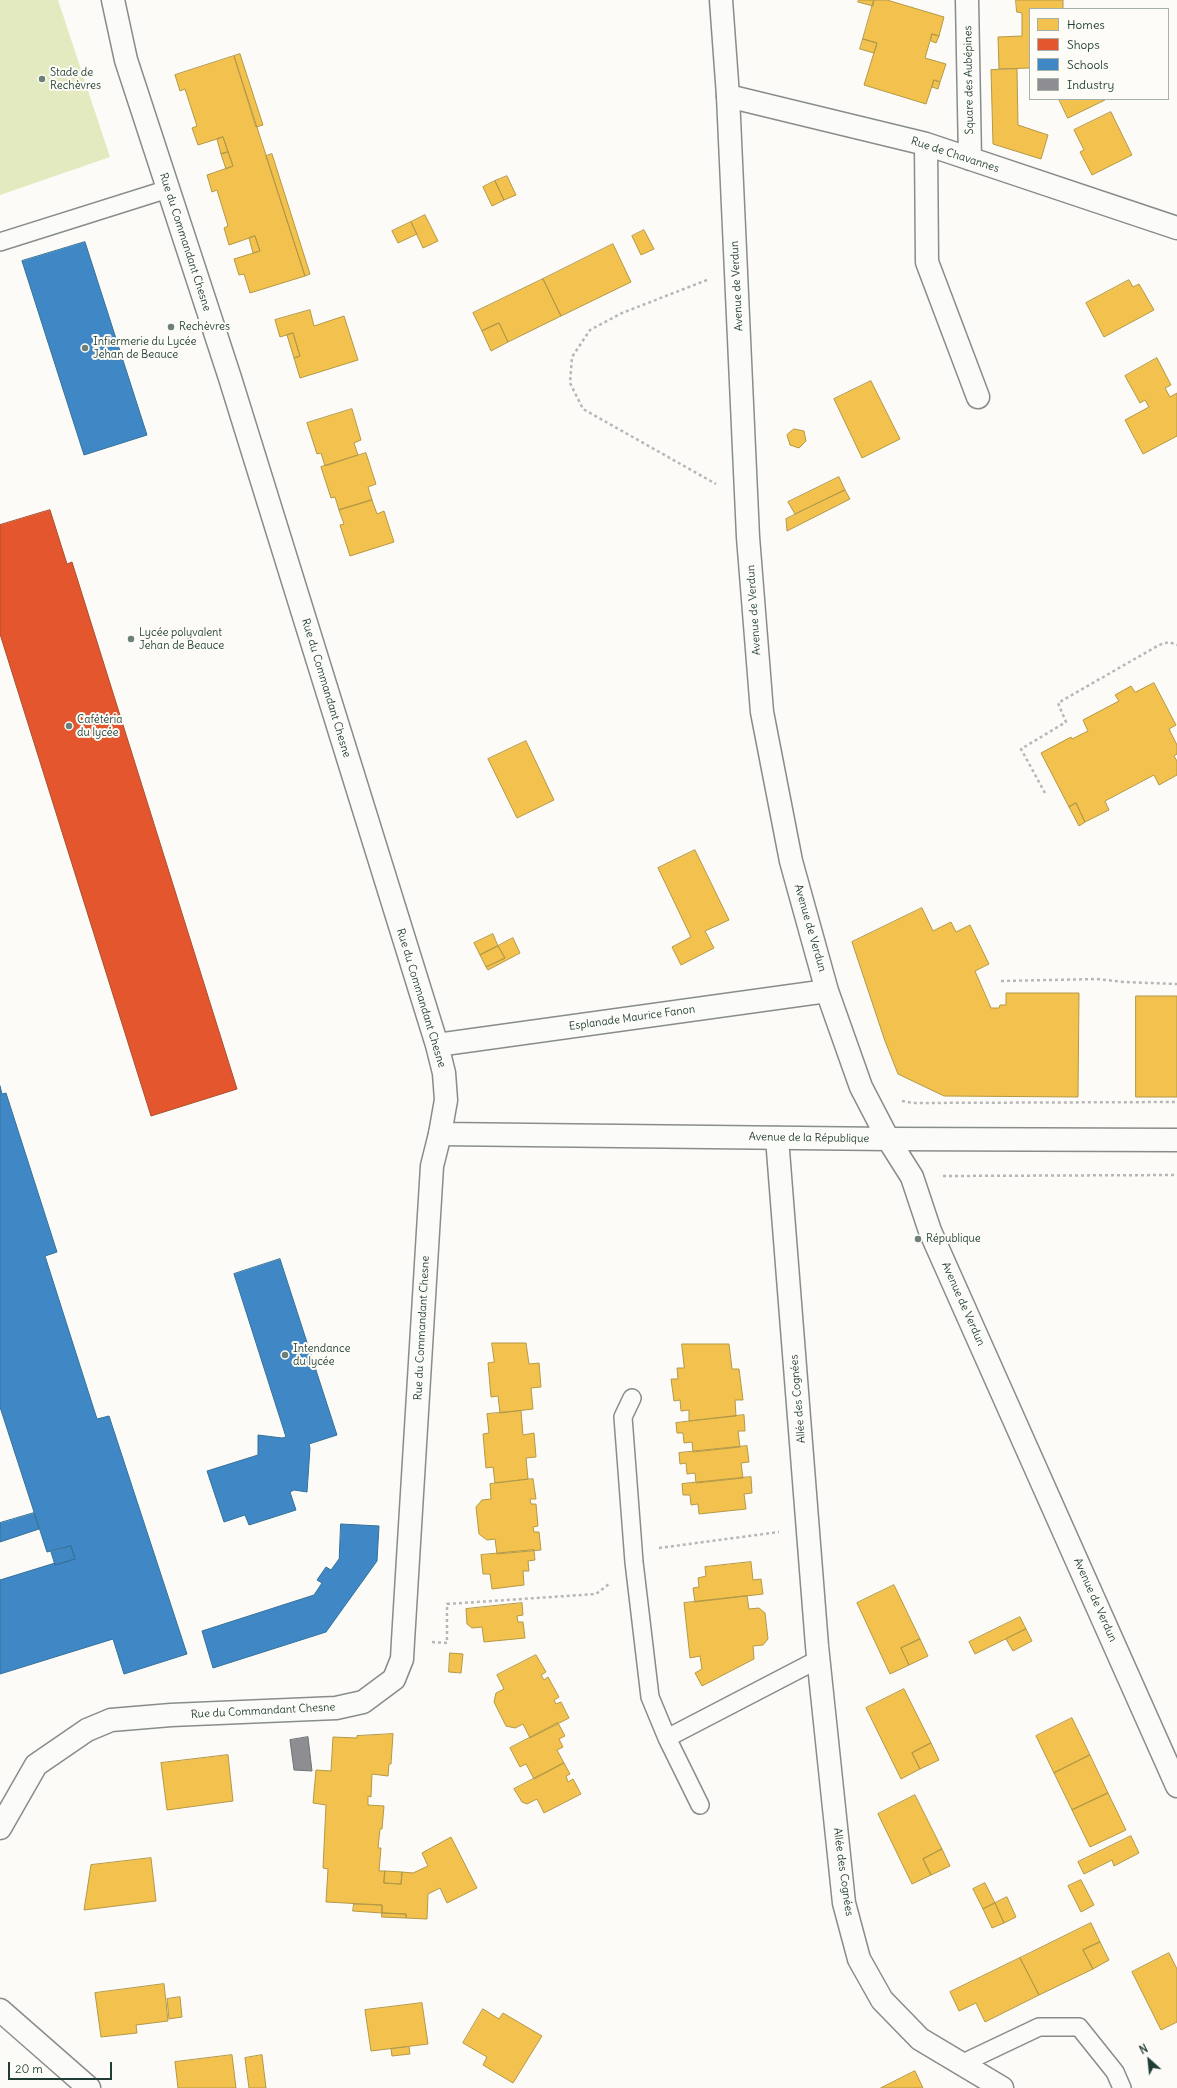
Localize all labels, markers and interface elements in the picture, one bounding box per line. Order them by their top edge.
legend [1029,8,1169,100]
text: Homes [1067,17,1105,32]
street label: Square des Aubépines [961,25,977,135]
text: Shops [1067,37,1100,52]
text: Schools [1067,57,1108,72]
place label: Stade de Rechèvres [50,66,101,92]
marker: Stade de Rechèvres [37,74,47,84]
text: Industry [1067,77,1114,92]
street label: Rue de Chavannes [909,135,1001,175]
street label: Rue du Commandant Chesne [156,171,214,313]
street label: Avenue de Verdun [728,240,746,332]
place label: Rechèvres [179,320,230,334]
marker: Rechèvres [166,322,176,332]
place label: Infiermerie du Lycée Jehan de Beauce [93,335,196,361]
marker: Infiermerie du Lycée Jehan de Beauce [80,343,90,353]
street label: Avenue de Verdun [744,564,764,656]
street label: Rue du Commandant Chesne [299,617,353,759]
place label: Lycée polyvalent Jehan de Beauce [139,626,224,652]
marker: Lycée polyvalent Jehan de Beauce [126,634,136,644]
place label: Cafétéria du lycée [77,713,122,739]
marker: Cafétéria du lycée [64,721,74,731]
street label: Avenue de Verdun [791,883,829,973]
street label: Rue du Commandant Chesne [394,927,448,1069]
street label: Esplanade Maurice Fanon [568,1003,696,1033]
street label: Avenue de la République [749,1130,869,1146]
place label: République [926,1232,981,1246]
marker: République [913,1234,923,1244]
street label: Rue du Commandant Chesne [412,1255,432,1401]
street label: Avenue de Verdun [939,1260,987,1348]
place label: Intendance du lycée [293,1342,350,1368]
marker: Intendance du lycée [280,1350,290,1360]
street label: Allée des Cognées [788,1354,808,1444]
street label: Avenue de Verdun [1071,1556,1119,1644]
street label: Rue du Commandant Chesne [190,1701,336,1721]
street label: Allée des Cognées [830,1827,856,1917]
north arrow [1129,2040,1169,2080]
text: N [1137,2041,1150,2057]
scale bar [10,2054,114,2080]
text: 20 m [15,2061,43,2076]

